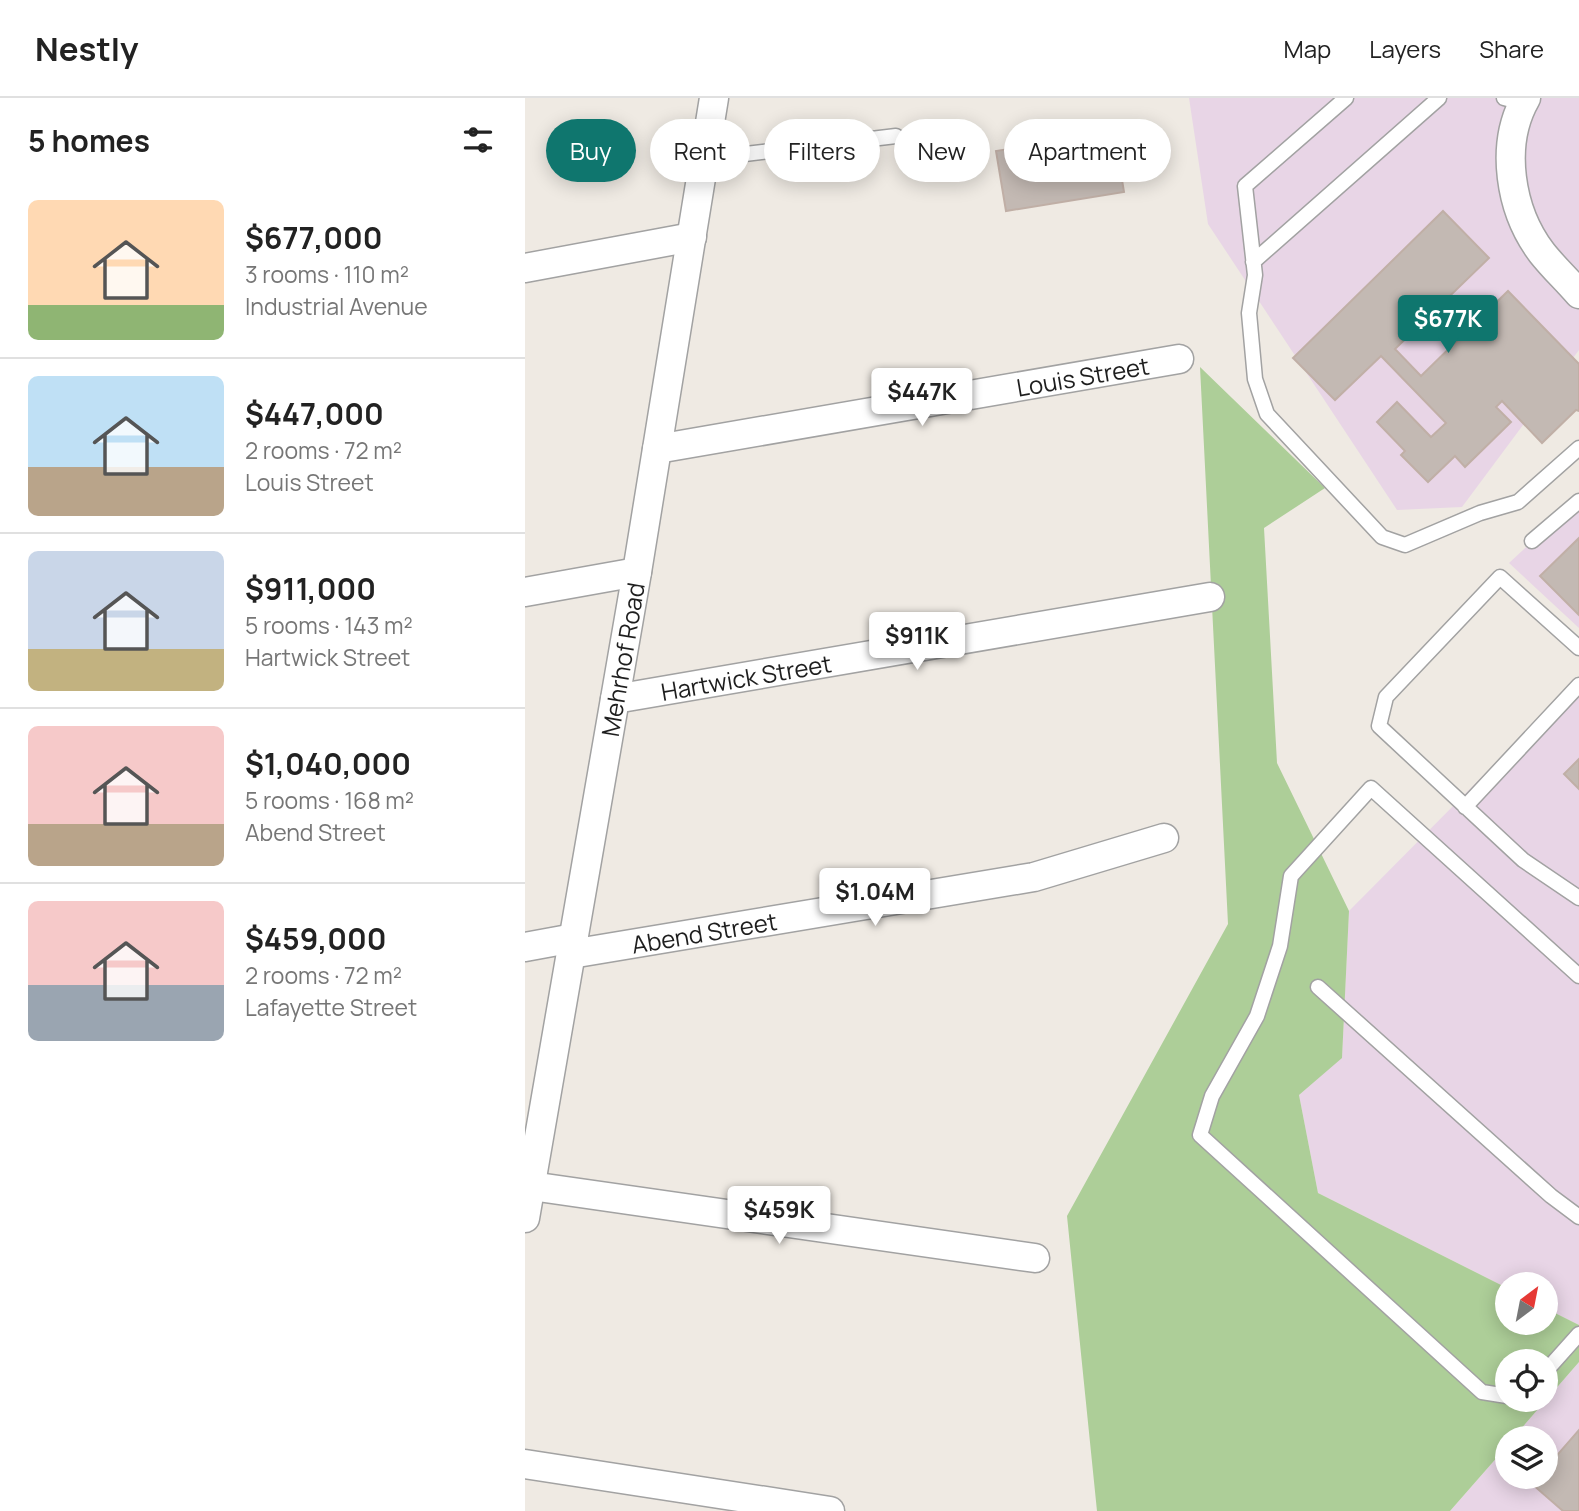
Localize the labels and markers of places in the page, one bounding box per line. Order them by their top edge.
pin: $677K [1399,296,1497,355]
pin: $447K [873,368,971,428]
pin: $911K [868,612,966,672]
pin: $1.04M [818,868,932,928]
pin: $459K [730,1186,828,1246]

